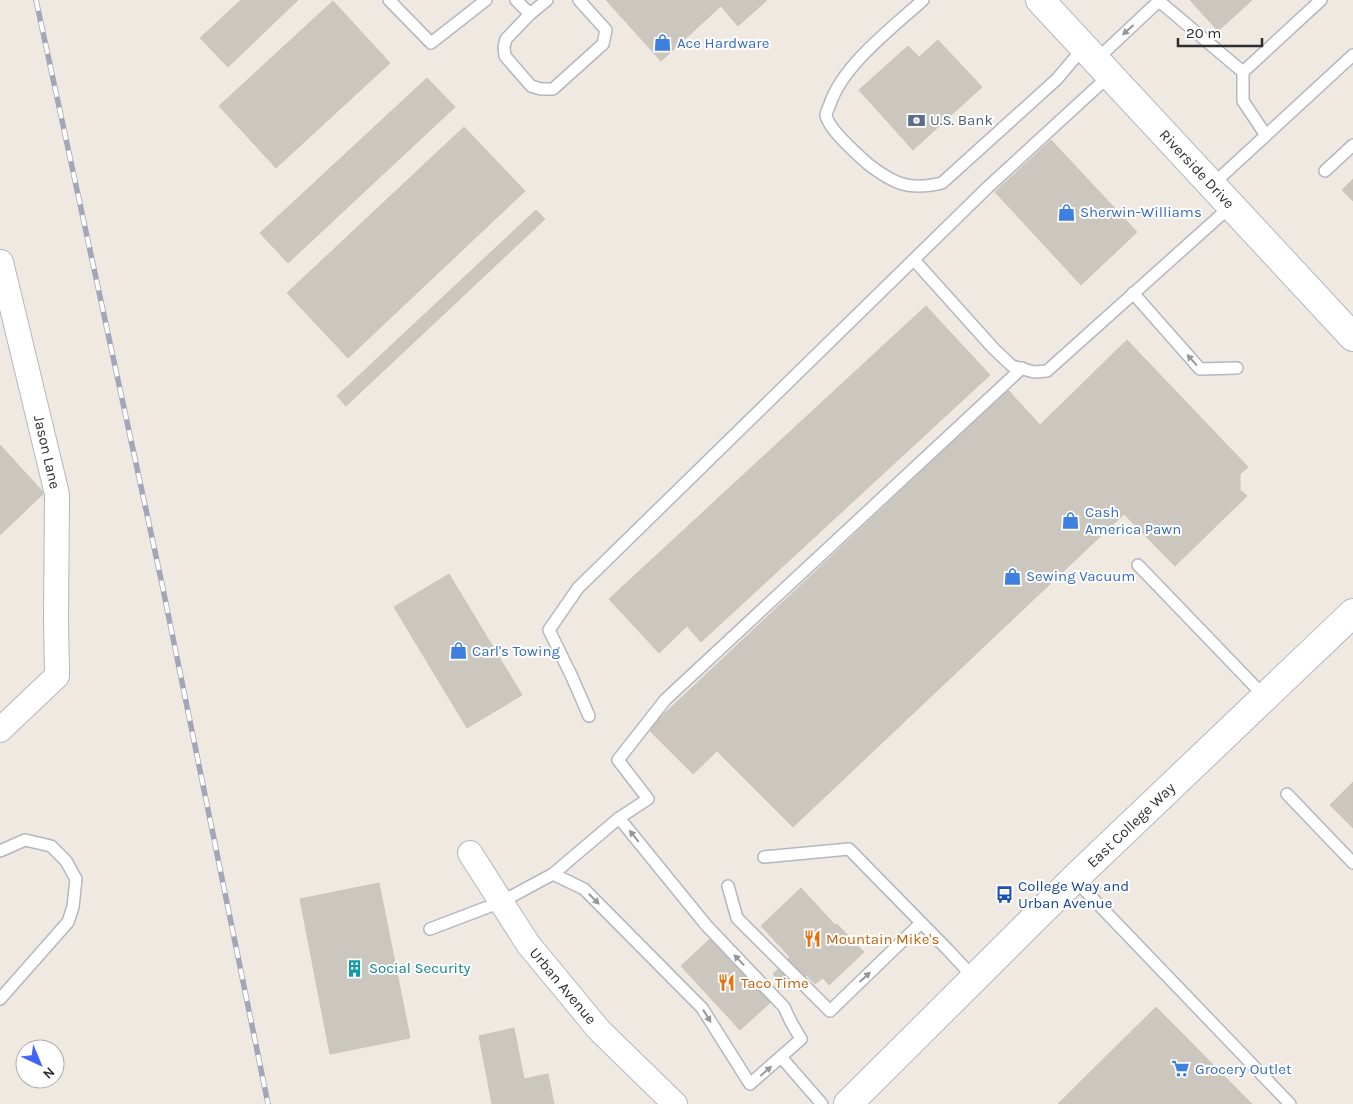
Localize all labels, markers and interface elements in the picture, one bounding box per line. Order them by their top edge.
scale bar [1178,15,1262,47]
one-way arrow [1123,24,1135,36]
text: 20 m [1186,24,1221,42]
shop icon: Ace Hardware [653,33,673,53]
place label: Ace Hardware [677,34,769,52]
bank icon: U.S. Bank [906,110,926,130]
place label: U.S. Bank [930,111,993,129]
street label: Riverside Drive [1156,126,1238,212]
shop icon: Sherwin-Williams [1056,202,1076,222]
place label: Sherwin-Williams [1080,203,1202,221]
one-way arrow [1186,354,1198,366]
street label: Jason Lane [30,413,64,491]
place label: Cash America Pawn [1085,503,1181,538]
shop icon: Cash America Pawn [1061,511,1081,531]
shop icon: Sewing Vacuum [1002,566,1022,586]
place label: Sewing Vacuum [1026,567,1135,585]
shop icon: Carl's Towing [448,641,468,661]
place label: Carl's Towing [472,642,560,660]
street label: East College Way [1083,779,1179,871]
one-way arrow [628,830,639,843]
place label: College Way and Urban Avenue [1018,877,1129,912]
bus stop icon: College Way and Urban Avenue [994,885,1014,905]
one-way arrow [588,892,600,904]
restaurant icon: Mountain Mike's [802,929,822,949]
place label: Mountain Mike's [826,930,939,948]
street label: Urban Avenue [526,944,600,1028]
one-way arrow [733,954,745,966]
building icon: Social Security [345,958,365,978]
place label: Social Security [369,959,471,977]
one-way arrow [859,971,871,983]
restaurant icon: Taco Time [717,973,737,993]
place label: Taco Time [741,974,809,992]
one-way arrow [702,1009,711,1022]
north arrow [15,1039,65,1089]
supermarket icon: Grocery Outlet [1171,1059,1191,1079]
place label: Grocery Outlet [1195,1060,1292,1078]
text: N [39,1063,58,1083]
one-way arrow [759,1065,771,1077]

